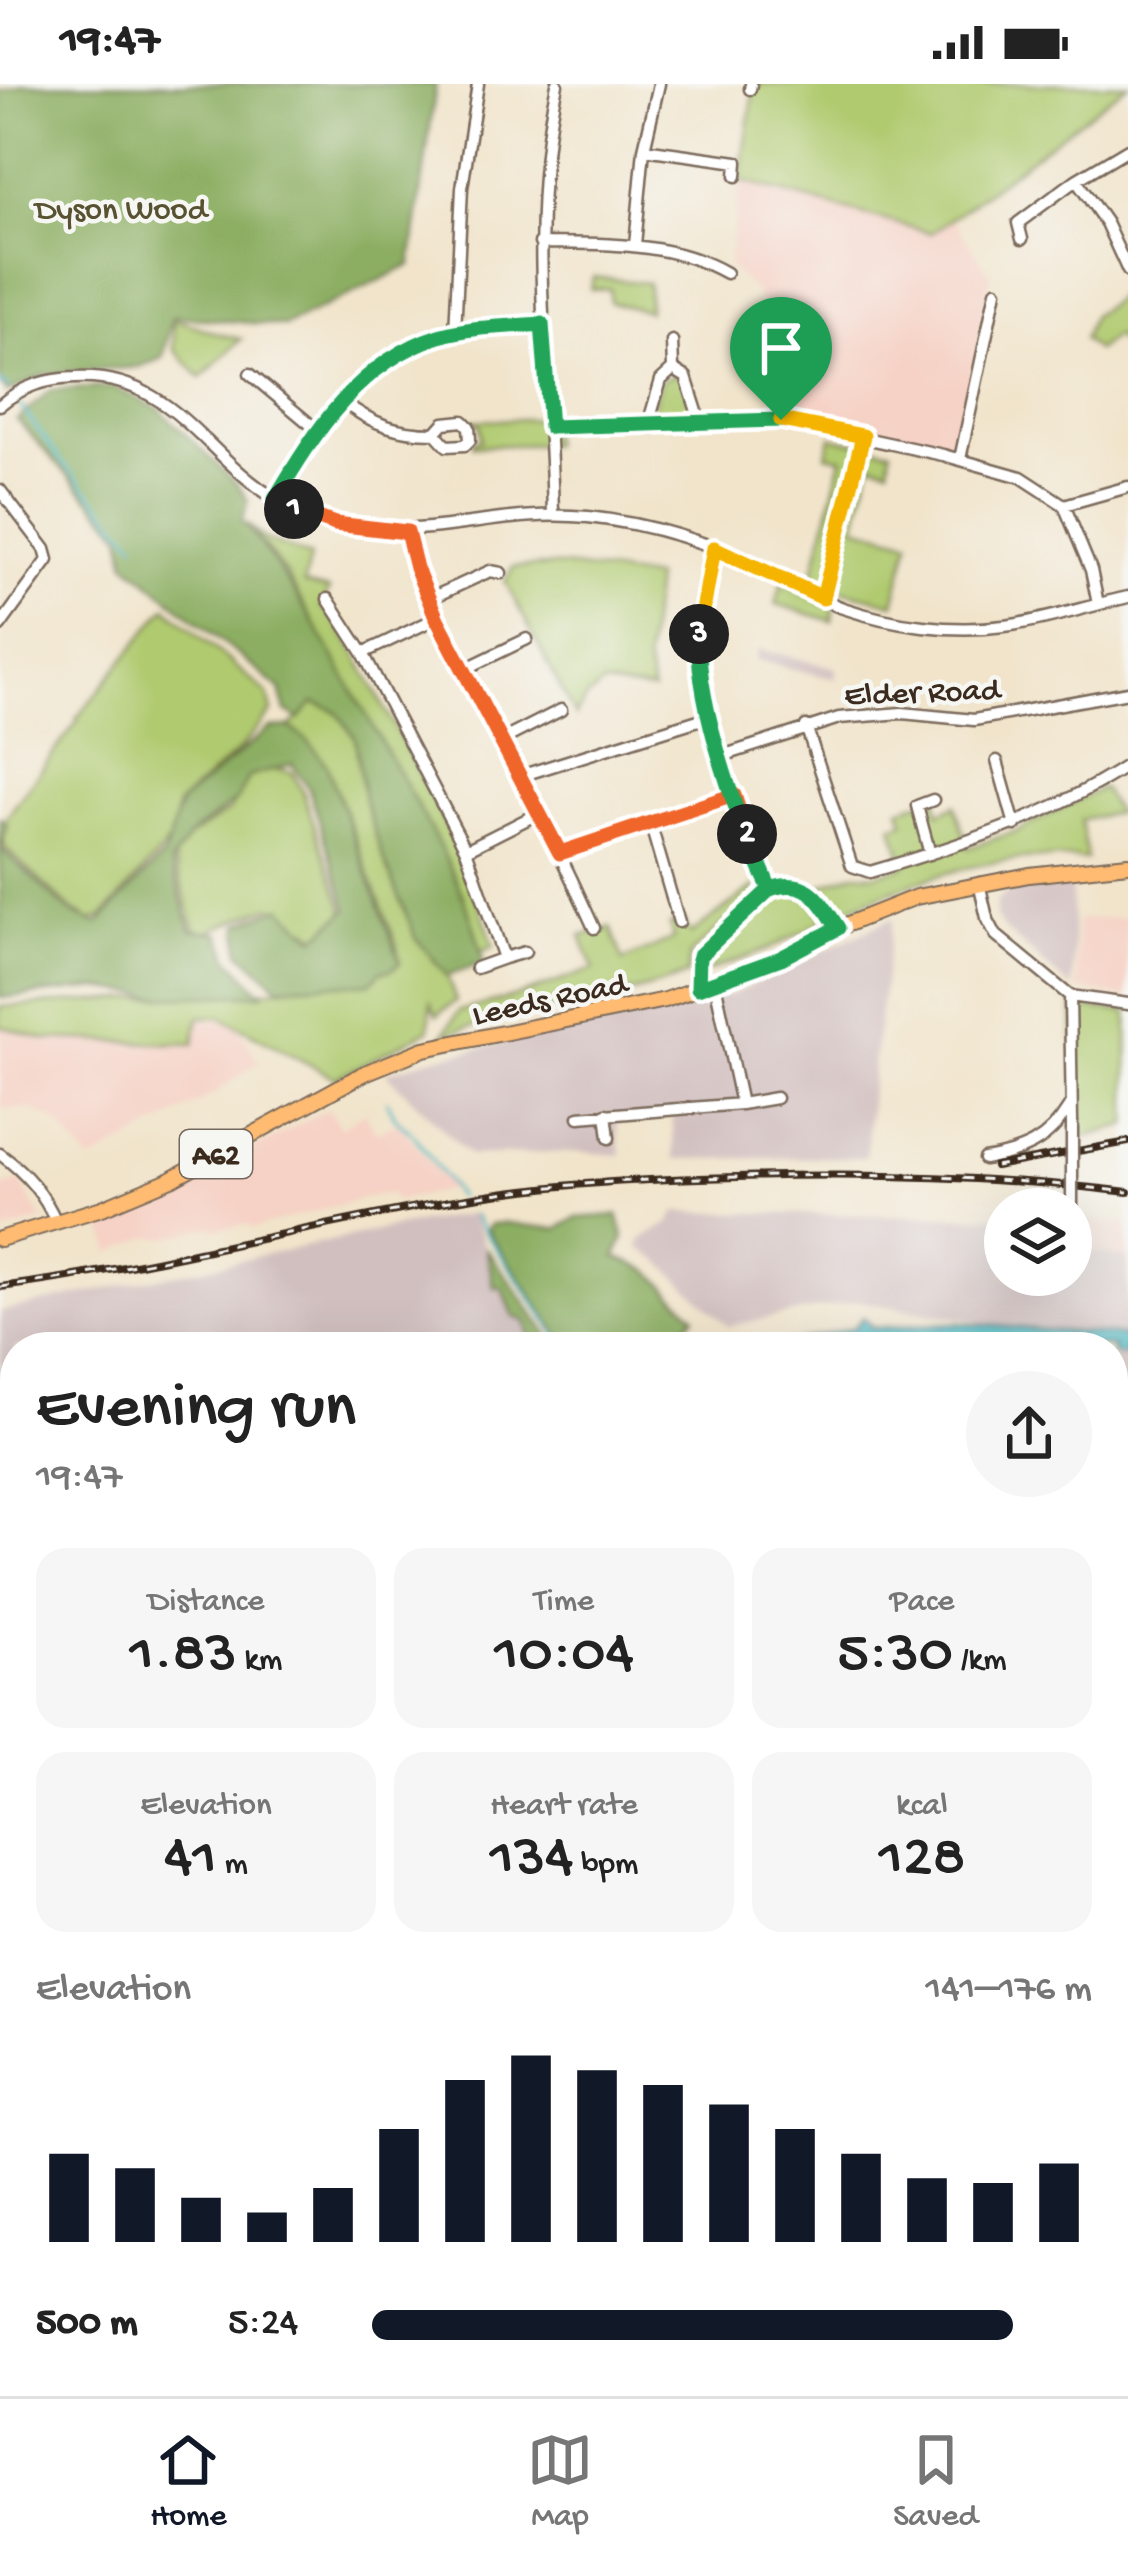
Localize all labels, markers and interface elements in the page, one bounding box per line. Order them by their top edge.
text: 19:47 [60,16,160,69]
park label: Dyson Wood [33,193,210,231]
pin [730,297,832,420]
icon: arrive [748,315,814,381]
pin: 1 [264,479,324,539]
text: 1 [287,490,301,528]
pin: 3 [669,604,729,664]
text: 3 [690,615,708,653]
street label: Elder Road [844,673,1003,717]
pin: 2 [717,804,777,864]
text: 2 [739,815,755,853]
street label: Leeds Road [469,966,634,1037]
road number: A62 [180,1130,252,1178]
map controls [984,1188,1092,1296]
button: layers [984,1188,1092,1296]
button: share [966,1371,1092,1497]
text: Evening run [36,1372,356,1450]
text: 19:47 [36,1456,122,1502]
text: Distance [148,1584,264,1622]
text: Time [534,1584,594,1622]
text: Pace [890,1584,954,1622]
text: 1.83 [129,1622,237,1692]
text: 10:04 [494,1622,634,1692]
text: 5:30 [837,1622,953,1692]
text: km [237,1643,283,1681]
text: /km [953,1643,1007,1681]
text: Elevation [140,1788,272,1826]
text: Heart rate [490,1788,638,1826]
text: kcal [896,1788,948,1826]
text: 41 [164,1826,217,1896]
text: 134 [490,1826,573,1896]
text: 128 [879,1826,965,1896]
text: m [217,1847,248,1885]
text: bpm [573,1847,638,1885]
text: Elevation [36,1968,191,2014]
text: 141–176 m [925,1968,1092,2014]
text: 500 m [36,2302,138,2348]
text: 5:24 [228,2302,298,2348]
tab: Home [150,2427,227,2537]
tab: Map [527,2427,593,2537]
tab: Saved [893,2427,978,2537]

